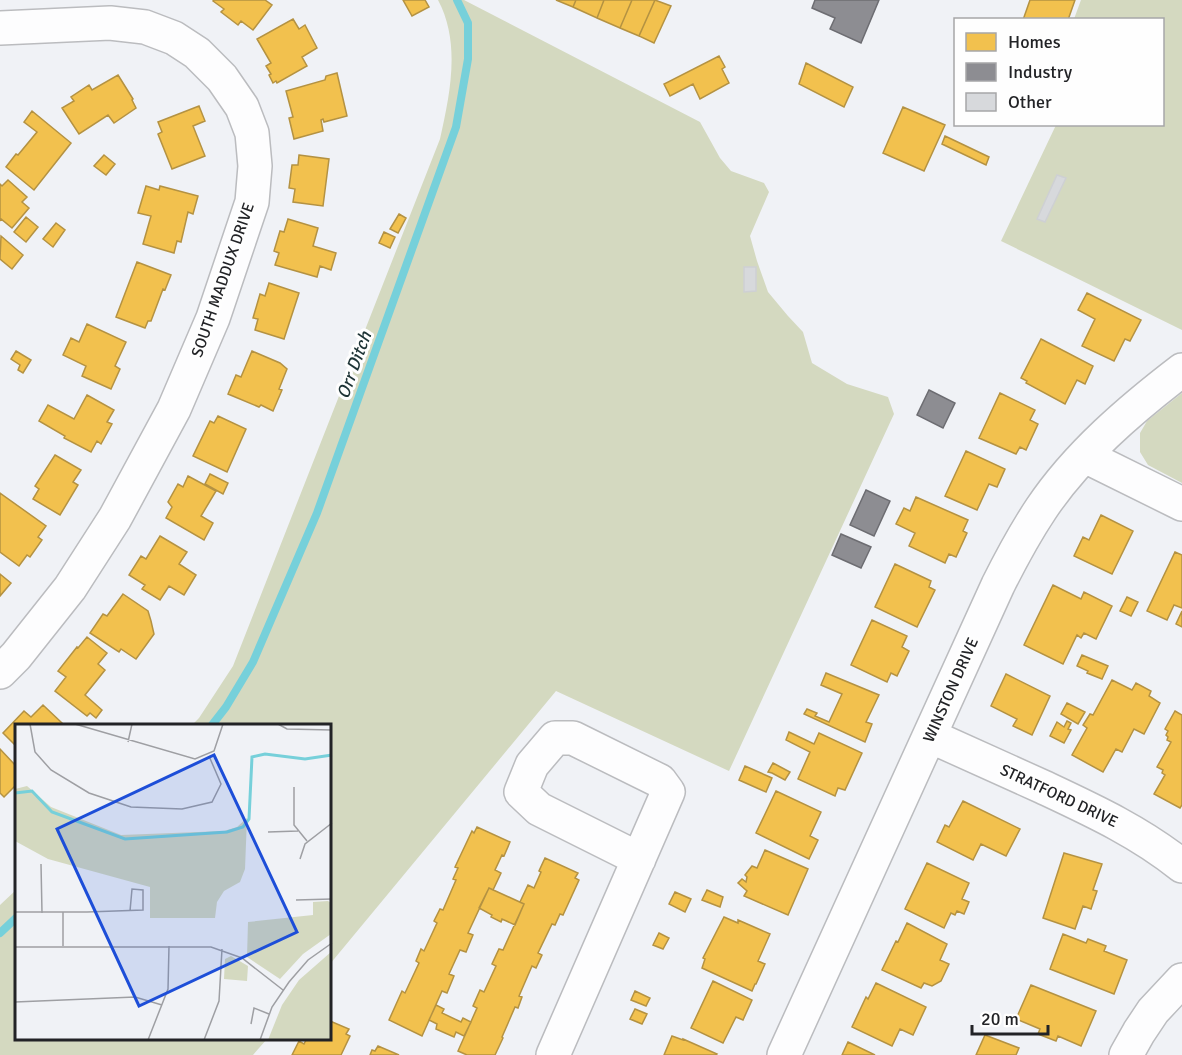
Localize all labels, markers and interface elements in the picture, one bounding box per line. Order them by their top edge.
legend [954,18,1164,126]
text: Homes [1008,31,1061,53]
text: Industry [1008,61,1073,83]
text: Other [1008,91,1052,113]
street label: SOUTH MADDUX DRIVE [187,200,259,360]
water label: Orr Ditch [332,327,377,402]
street label: WINSTON DRIVE [919,634,983,746]
inset map [15,724,332,1040]
street label: STRATFORD DRIVE [997,760,1121,832]
scale bar [972,998,1048,1036]
text: 20 m [981,1008,1019,1030]

